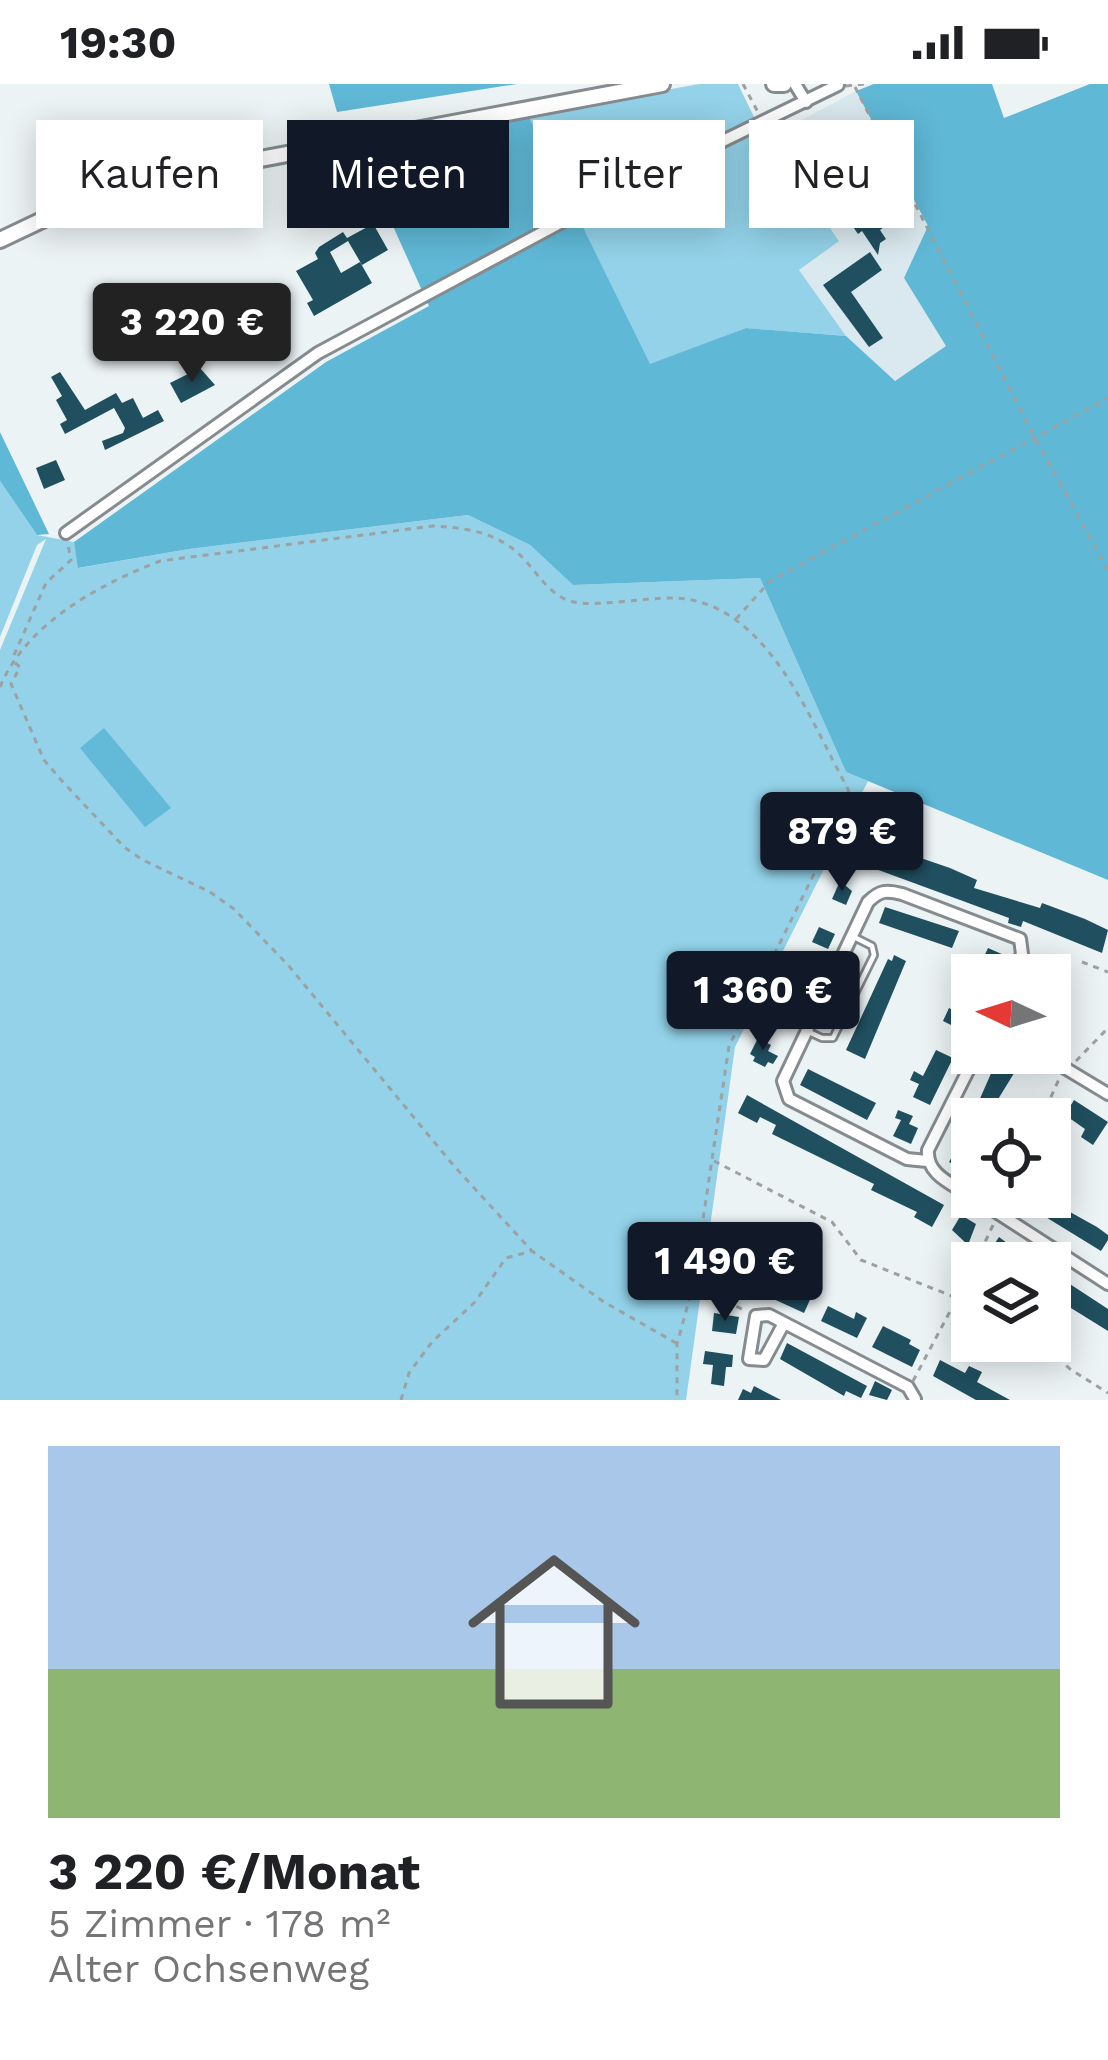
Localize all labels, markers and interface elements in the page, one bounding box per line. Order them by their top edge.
text: 19:30 [60,16,176,69]
chip: Kaufen [36,120,263,228]
chip: Mieten [287,120,509,228]
chip: Filter [533,120,725,228]
chip: Neu [749,120,914,228]
pin: 3 220 € [81,283,303,385]
text: 3 220 € [120,299,264,344]
pin: 879 € [758,792,926,894]
text: 879 € [787,808,897,853]
pin: 1 360 € [652,951,874,1053]
north arrow [951,954,1071,1074]
map controls [951,954,1071,1362]
text: 1 360 € [694,967,832,1012]
button: locate [951,1098,1071,1218]
pin: 1 490 € [614,1222,836,1324]
text: 1 490 € [655,1238,795,1283]
button: layers [951,1242,1071,1362]
icon: home [446,1524,662,1740]
text: 3 220 €/Monat [48,1842,420,1901]
text: 5 Zimmer · 178 m² [48,1901,390,1946]
text: Alter Ochsenweg [48,1946,369,1991]

